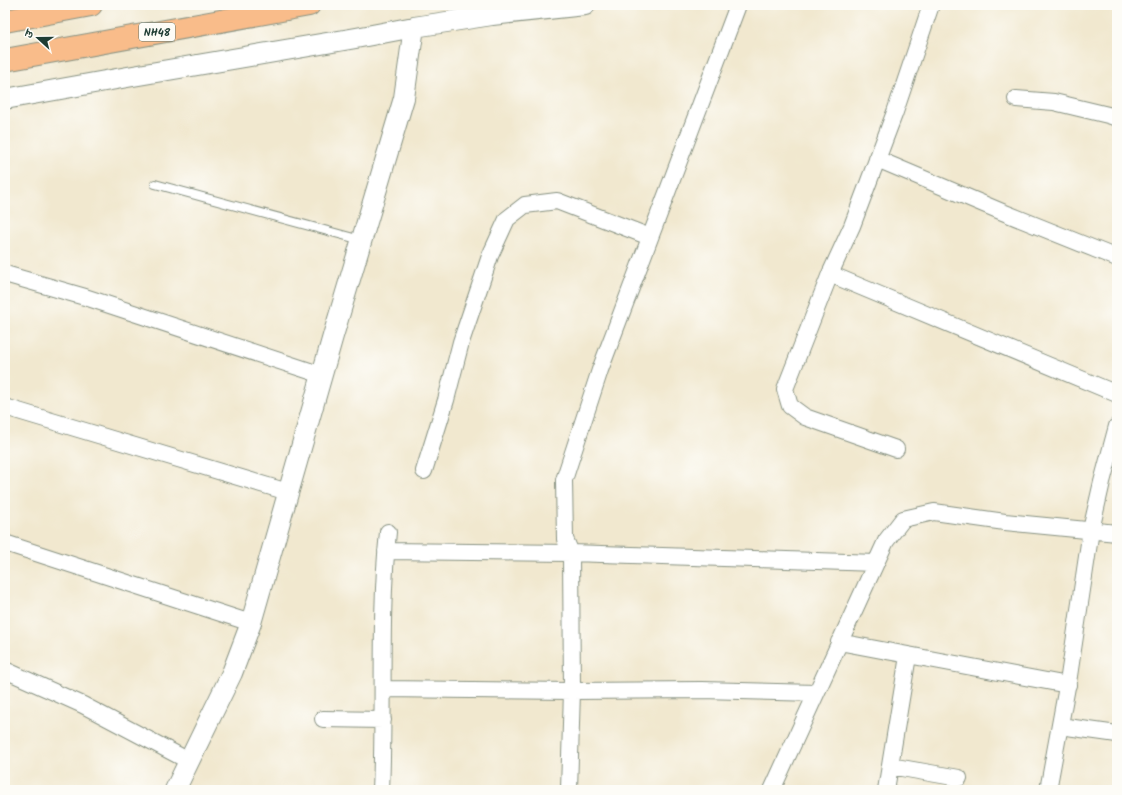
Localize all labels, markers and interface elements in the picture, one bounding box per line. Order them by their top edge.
north arrow [18,18,58,58]
road number: NH48 [139,23,175,41]
text: उ [20,26,40,41]

